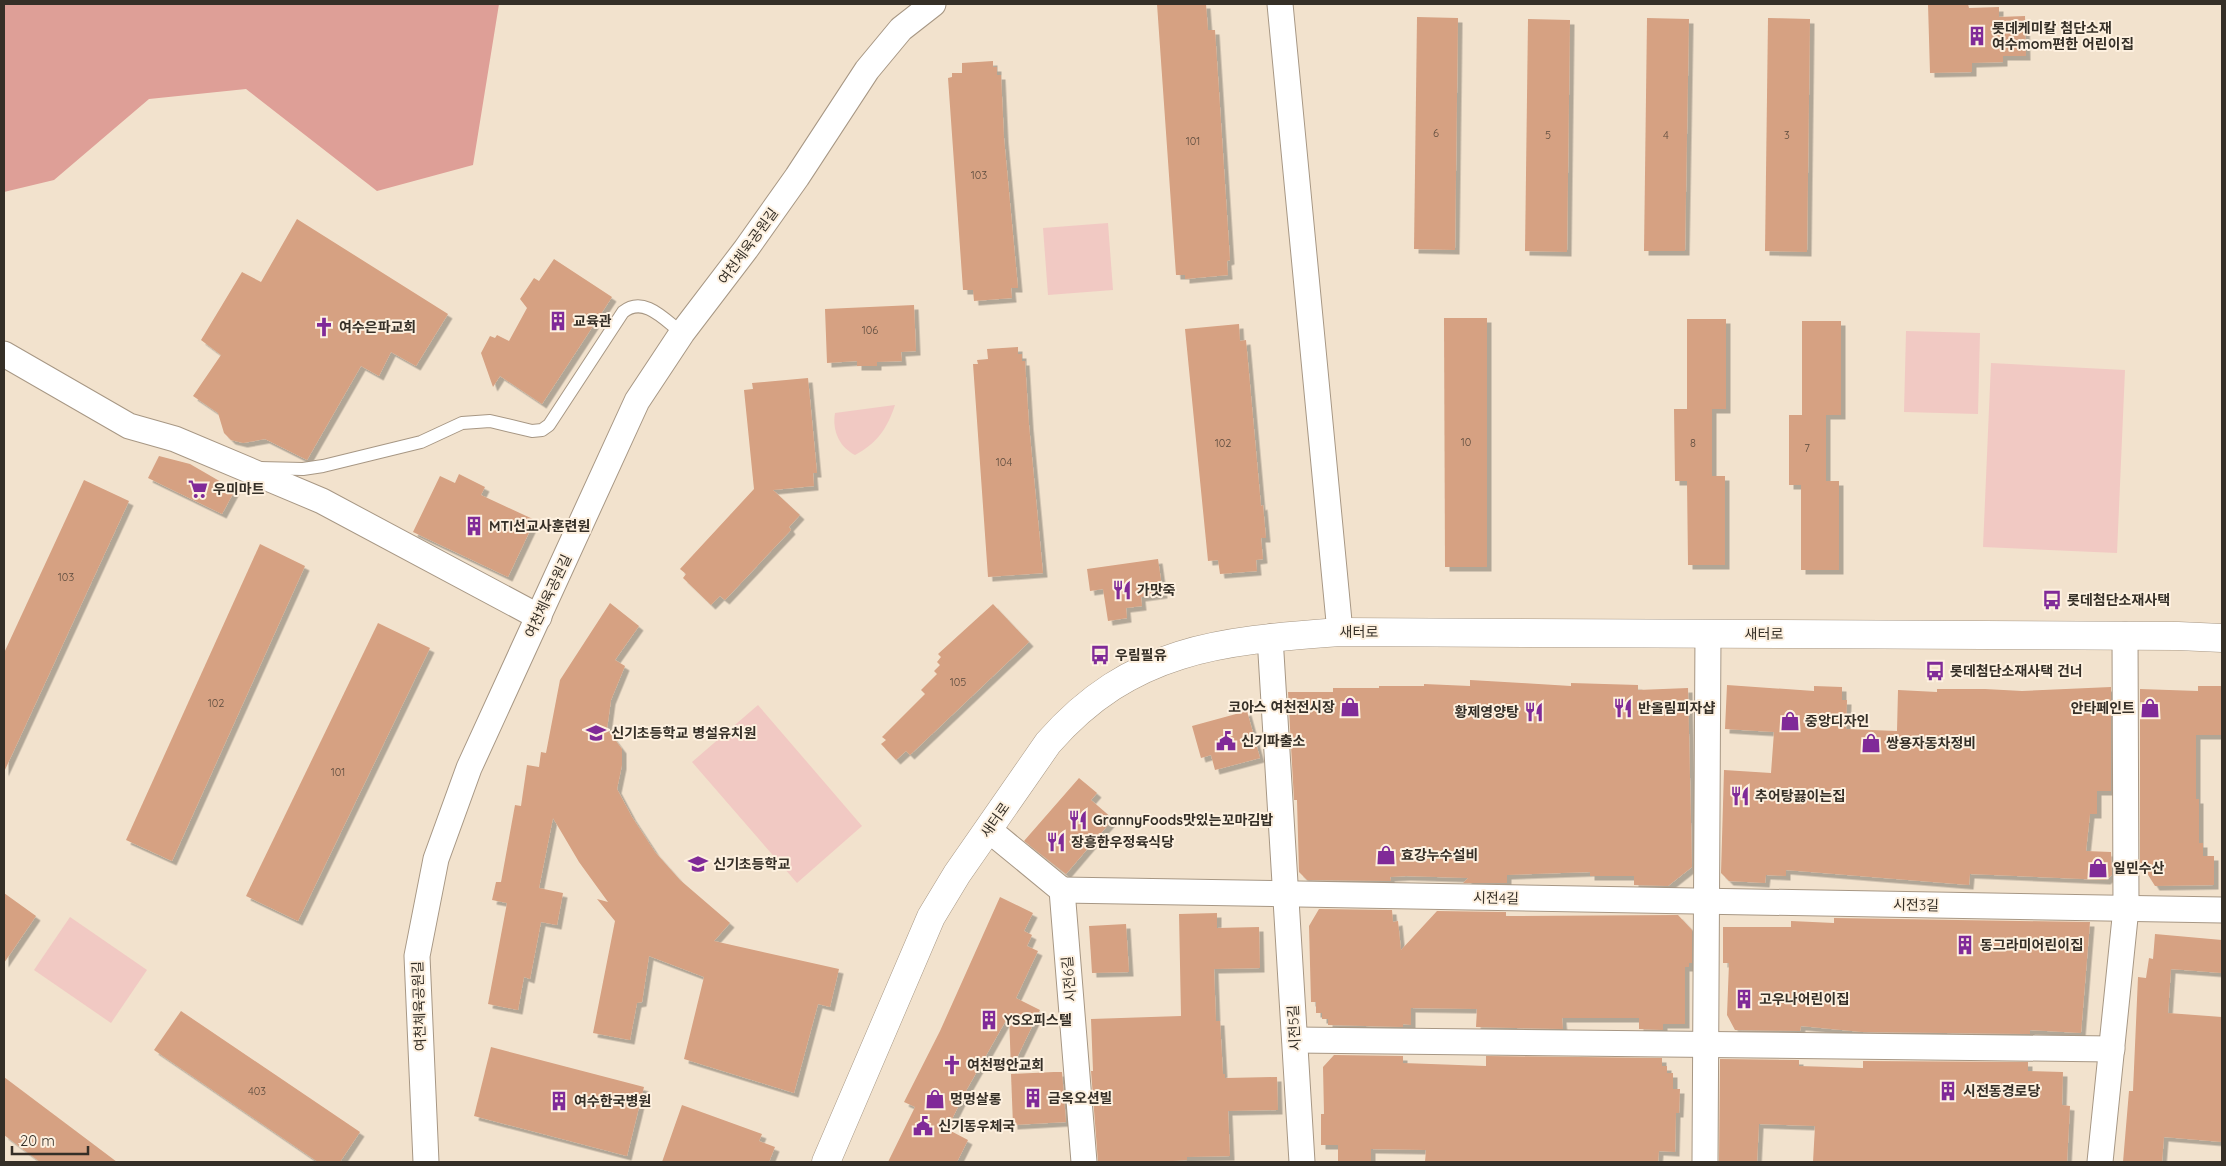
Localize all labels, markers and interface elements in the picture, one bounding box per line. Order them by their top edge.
place label: 롯데케미칼 첨단소재 여수mom편한 어린이집 [1992,19,2134,53]
building icon: 롯데케미칼 첨단소재 여수mom편한 어린이집 [1966,25,1988,47]
house number: 6 [1433,126,1439,140]
house number: 5 [1545,128,1551,142]
house number: 4 [1663,128,1669,142]
house number: 3 [1784,128,1790,142]
house number: 101 [1186,134,1200,148]
house number: 103 [971,168,987,182]
street label: 여천체육공원길 [714,204,782,288]
building icon: 교육관 [547,310,569,332]
place label: 교육관 [573,312,612,330]
church icon: 여수은파교회 [313,316,335,338]
place label: 여수은파교회 [339,318,416,336]
house number: 106 [862,323,878,337]
house number: 10 [1461,435,1471,449]
house number: 102 [1215,436,1231,450]
house number: 8 [1690,436,1696,450]
house number: 7 [1804,441,1810,455]
house number: 104 [996,455,1012,469]
supermarket icon: 우미마트 [187,478,209,500]
place label: 우미마트 [213,480,265,498]
building icon: MTI선교사훈련원 [463,515,485,537]
place label: MTI선교사훈련원 [489,517,590,535]
street label: 여천체육공원길 [521,551,575,641]
house number: 103 [58,570,74,584]
restaurant icon: 가맛죽 [1111,579,1133,601]
place label: 가맛죽 [1137,581,1176,599]
bus stop icon: 롯데첨단소재사택 [2041,589,2063,611]
place label: 롯데첨단소재사택 [2067,591,2170,609]
street label: 새터로 [1340,623,1378,641]
street label: 새터로 [1745,625,1783,643]
bus stop icon: 우림필유 [1089,644,1111,666]
place label: 우림필유 [1115,646,1167,664]
bus stop icon: 롯데첨단소재사택 건너 [1924,660,1946,682]
place label: 롯데첨단소재사택 건너 [1950,662,2083,680]
house number: 105 [950,675,966,689]
house number: 102 [208,696,224,710]
shop icon: 코아스 여천전시장 [1339,696,1361,718]
restaurant icon: 반올림피자샵 [1612,697,1634,719]
shop icon: 안타페인트 [2139,697,2161,719]
place label: 코아스 여천전시장 [1228,698,1335,716]
place label: 반올림피자샵 [1638,699,1715,717]
place label: 안타페인트 [2071,699,2135,717]
restaurant icon: 황제영양탕 [1523,701,1545,723]
place label: 황제영양탕 [1455,703,1519,721]
shop icon: 중앙디자인 [1779,710,1801,732]
place label: 중앙디자인 [1805,712,1869,730]
school or university icon: 신기초등학교 병설유치원 [585,722,607,744]
place label: 신기초등학교 병설유치원 [611,724,757,742]
public building icon: 신기파출소 [1215,730,1237,752]
place label: 신기파출소 [1241,732,1306,750]
shop icon: 쌍용자동차정비 [1860,732,1882,754]
place label: 쌍용자동차정비 [1886,734,1976,752]
house number: 101 [331,765,345,779]
restaurant icon: 추어탕끓이는집 [1729,785,1751,807]
place label: 추어탕끓이는집 [1755,787,1845,805]
street label: 새터로 [977,799,1014,841]
restaurant icon: GrannyFoods맛있는꼬마김밥 [1067,809,1089,831]
place label: GrannyFoods맛있는꼬마김밥 [1093,811,1273,829]
restaurant icon: 장흥한우정육식당 [1045,831,1067,853]
place label: 장흥한우정육식당 [1071,833,1174,851]
shop icon: 효강누수설비 [1375,844,1397,866]
place label: 효강누수설비 [1401,846,1478,864]
school or university icon: 신기초등학교 [687,853,709,875]
place label: 신기초등학교 [713,855,790,873]
shop icon: 일민수산 [2087,857,2109,879]
place label: 일민수산 [2113,859,2165,877]
street label: 시전4길 [1473,889,1519,907]
street label: 시전3길 [1893,896,1939,914]
building icon: 동그라미어린이집 [1954,934,1976,956]
place label: 동그라미어린이집 [1980,936,2083,954]
street label: 시전6길 [1058,955,1080,1003]
street label: 여천체육공원길 [408,961,430,1051]
building icon: 고우나어린이집 [1733,988,1755,1010]
place label: 고우나어린이집 [1759,990,1849,1008]
street label: 시전5길 [1284,1004,1304,1052]
building icon: YS오피스텔 [978,1009,1000,1031]
place label: YS오피스텔 [1004,1011,1072,1029]
church icon: 여천평안교회 [941,1054,963,1076]
place label: 여천평안교회 [967,1056,1044,1074]
building icon: 시전동경로당 [1937,1080,1959,1102]
place label: 시전동경로당 [1963,1082,2040,1100]
house number: 403 [248,1084,266,1098]
building icon: 금옥오션빌 [1022,1087,1044,1109]
shop icon: 멍멍살롱 [924,1088,946,1110]
place label: 금옥오션빌 [1048,1089,1112,1107]
building icon: 여수한국병원 [548,1090,570,1112]
place label: 멍멍살롱 [950,1090,1002,1108]
place label: 여수한국병원 [574,1092,651,1110]
public building icon: 신기동우체국 [912,1115,934,1137]
place label: 신기동우체국 [938,1117,1015,1135]
scale bar [12,1124,89,1156]
text: 20 m [20,1131,55,1150]

